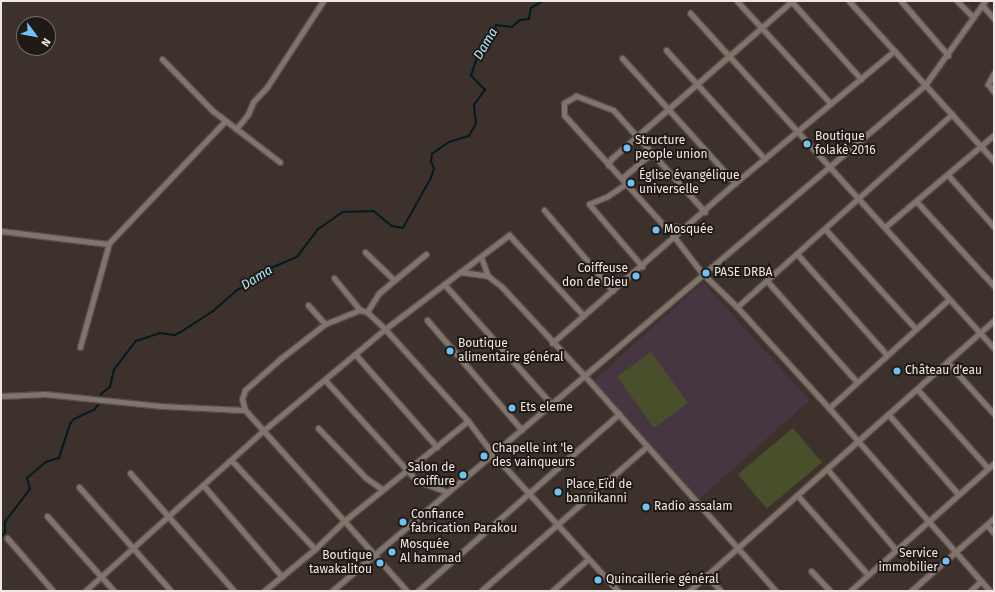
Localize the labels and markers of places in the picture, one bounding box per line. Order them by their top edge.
place label: Boutique folakè 2016 [815,130,876,158]
place label: Structure people union [635,134,707,162]
marker: Boutique folakè 2016 [802,139,812,149]
marker: Structure people union [622,143,632,153]
place label: Église évangélique universelle [639,169,740,197]
marker: Église évangélique universelle [626,178,636,188]
place label: Mosquée [664,223,713,237]
marker: Mosquée [651,225,661,235]
place label: Coiffeuse don de Dieu [562,262,628,290]
place label: PASE DRBA [714,266,772,280]
marker: PASE DRBA [701,268,711,278]
marker: Coiffeuse don de Dieu [631,271,641,281]
place label: Boutique alimentaire général [458,337,564,365]
marker: Boutique alimentaire général [445,346,455,356]
place label: Château d'eau [905,364,982,378]
marker: Château d'eau [892,366,902,376]
place label: Ets eleme [520,401,573,415]
marker: Ets eleme [507,403,517,413]
place label: Chapelle int 'le des vainqueurs [492,442,575,470]
marker: Chapelle int 'le des vainqueurs [479,451,489,461]
place label: Salon de coiffure [408,461,455,489]
marker: Salon de coiffure [458,470,468,480]
place label: Place Eïd de bannikanni [566,478,632,506]
marker: Place Eïd de bannikanni [553,487,563,497]
place label: Radio assalam [654,500,732,514]
marker: Radio assalam [641,502,651,512]
place label: Confiance fabrication Parakou [411,508,517,536]
marker: Confiance fabrication Parakou [398,517,408,527]
place label: Mosquée Al hammad [400,538,461,566]
marker: Mosquée Al hammad [387,547,397,557]
place label: Service immobilier [878,547,938,575]
place label: Boutique tawakalitou [309,549,372,577]
marker: Service immobilier [941,556,951,566]
marker: Boutique tawakalitou [375,558,385,568]
place label: Quincaillerie général [606,573,719,587]
marker: Quincaillerie général [593,575,603,585]

